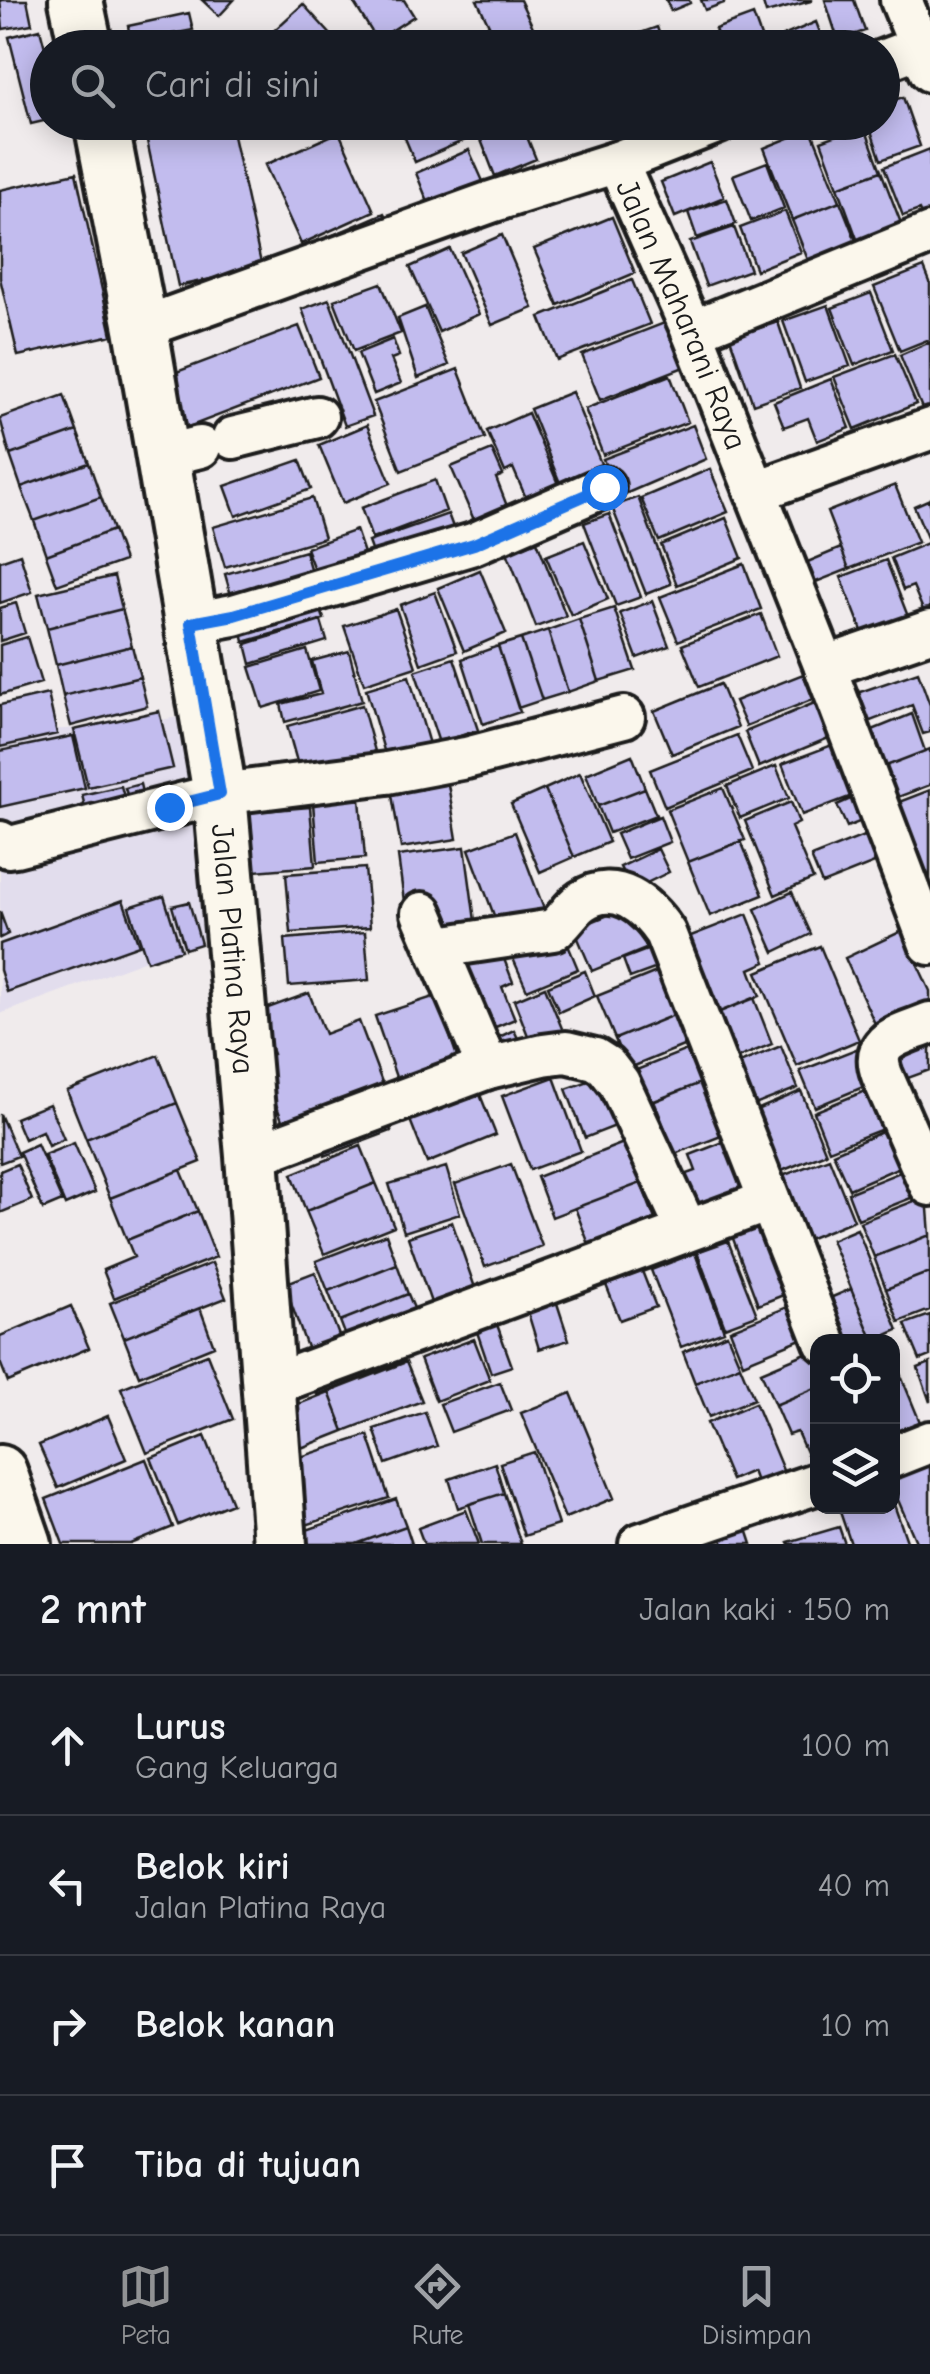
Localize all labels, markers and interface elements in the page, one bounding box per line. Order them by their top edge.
search box [30,30,900,140]
icon: search [65,58,120,113]
text: Cari di sini [145,63,320,107]
street label: Jalan Maharani Raya [608,174,755,455]
route start [582,465,628,511]
route end [147,785,193,831]
street label: Jalan Platina Raya [204,822,263,1076]
map controls [810,1334,900,1514]
button: locate [810,1334,900,1424]
button: layers [810,1424,900,1514]
text: 2 mnt [40,1585,146,1634]
text: Jalan kaki · 150 m [639,1591,890,1628]
text: Lurus [135,1705,225,1749]
icon: ahead [40,1718,95,1773]
text: 100 m [801,1727,890,1764]
text: Gang Keluarga [135,1749,339,1786]
text: Belok kiri [135,1845,290,1889]
icon: left [40,1858,95,1913]
text: 40 m [818,1867,890,1904]
text: Jalan Platina Raya [135,1889,386,1926]
icon: right [40,1998,95,2053]
text: Belok kanan [135,2003,335,2047]
text: 10 m [821,2007,890,2044]
icon: arrive [40,2138,95,2193]
text: Tiba di tujuan [135,2143,361,2187]
tab: Peta [118,2259,173,2351]
tab: Rute [410,2259,465,2351]
tab: Disimpan [702,2259,812,2351]

